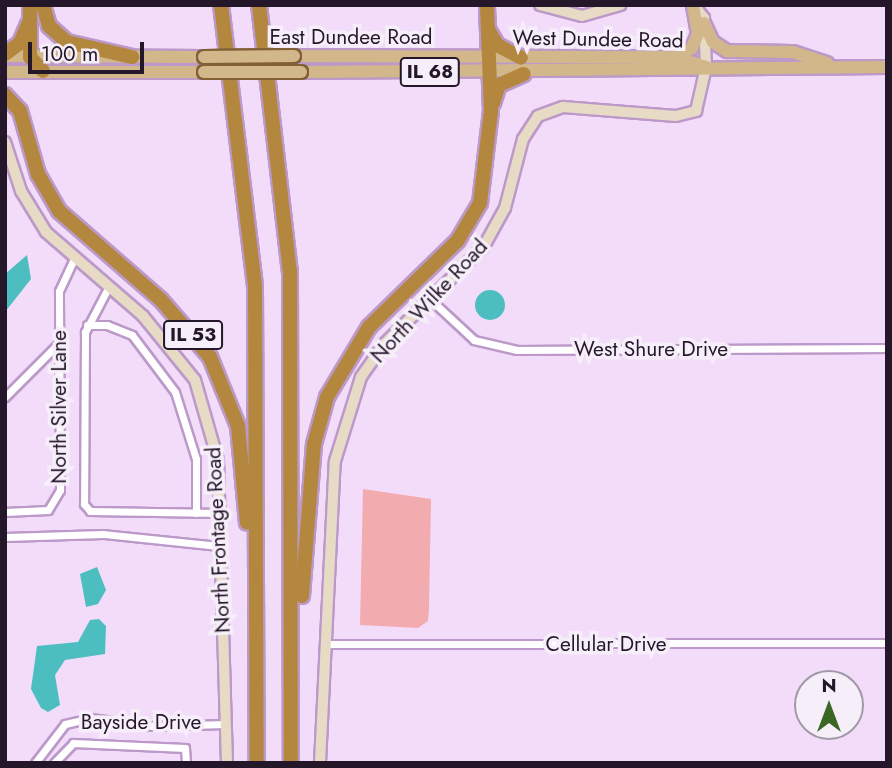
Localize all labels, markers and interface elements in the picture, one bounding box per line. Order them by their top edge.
street label: East Dundee Road [270,24,432,50]
street label: West Dundee Road [512,25,684,53]
scale bar [32,28,147,72]
text: 100 m [41,39,98,69]
road number: IL 68 [398,57,462,88]
street label: North Wilke Road [365,234,493,368]
road number: IL 53 [162,320,224,350]
street label: North Silver Lane [46,330,72,484]
street label: West Shure Drive [574,336,728,362]
street label: North Frontage Road [201,446,235,634]
street label: Cellular Drive [545,631,667,657]
north arrow [794,670,864,740]
text: N [821,672,837,699]
street label: Bayside Drive [81,709,201,735]

